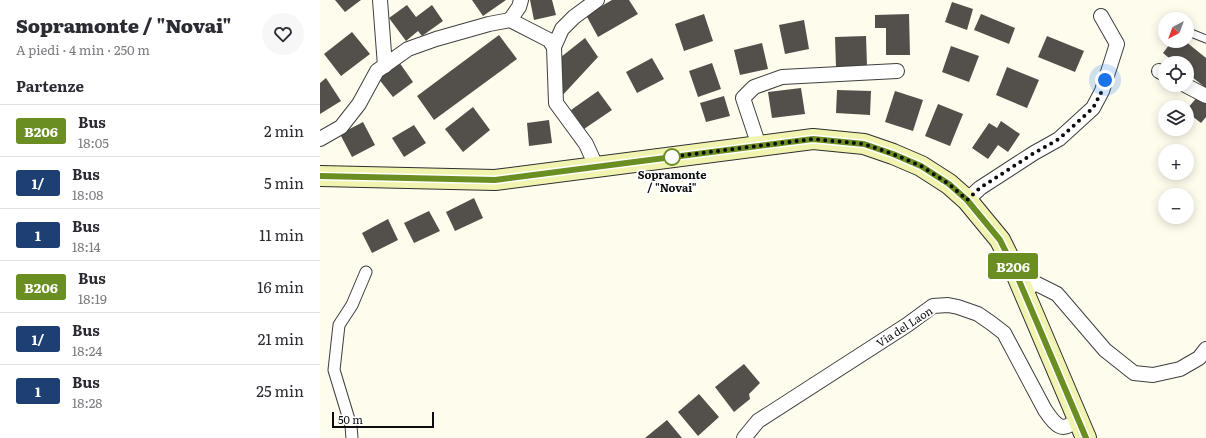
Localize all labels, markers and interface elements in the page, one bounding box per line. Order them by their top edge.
text: Sopramonte / "Novai" [16,11,232,39]
north arrow [1158,12,1194,48]
map controls [1158,12,1194,224]
button: heart [262,13,304,55]
text: A piedi · 4 min · 250 m [16,40,150,59]
button: locate [1158,56,1194,92]
your location [1095,70,1115,90]
text: Partenze [16,74,84,97]
button: layers [1158,100,1194,136]
text: Bus [78,110,106,133]
text: 2 min [264,119,304,142]
text: B206 [24,121,58,141]
text: 18:05 [78,133,109,152]
button: + [1158,144,1194,180]
marker: Sopramonte / "Novai" [663,148,681,166]
text: Bus [72,162,100,185]
place label: Sopramonte / "Novai" [638,166,706,195]
text: 5 min [264,171,304,194]
text: 1/ [32,173,44,193]
text: 18:08 [72,185,103,204]
button: − [1158,188,1194,224]
text: Bus [72,214,100,237]
text: 11 min [259,223,304,246]
text: 1 [35,225,41,245]
text: 18:14 [72,237,101,256]
line badge: B206 [985,253,1041,279]
text: B206 [996,256,1030,276]
text: Bus [78,266,106,289]
text: 16 min [257,275,304,298]
text: B206 [24,277,58,297]
text: 18:19 [78,289,107,308]
street label: Via del Laon [873,302,935,350]
text: Bus [72,318,100,341]
text: 21 min [258,327,304,350]
text: 1/ [32,329,44,349]
text: 18:24 [72,341,102,360]
text: Bus [72,370,100,393]
text: 25 min [256,379,304,402]
text: 1 [35,381,41,401]
text: 18:28 [72,393,102,412]
scale bar [332,410,434,429]
text: 50 m [338,411,363,427]

